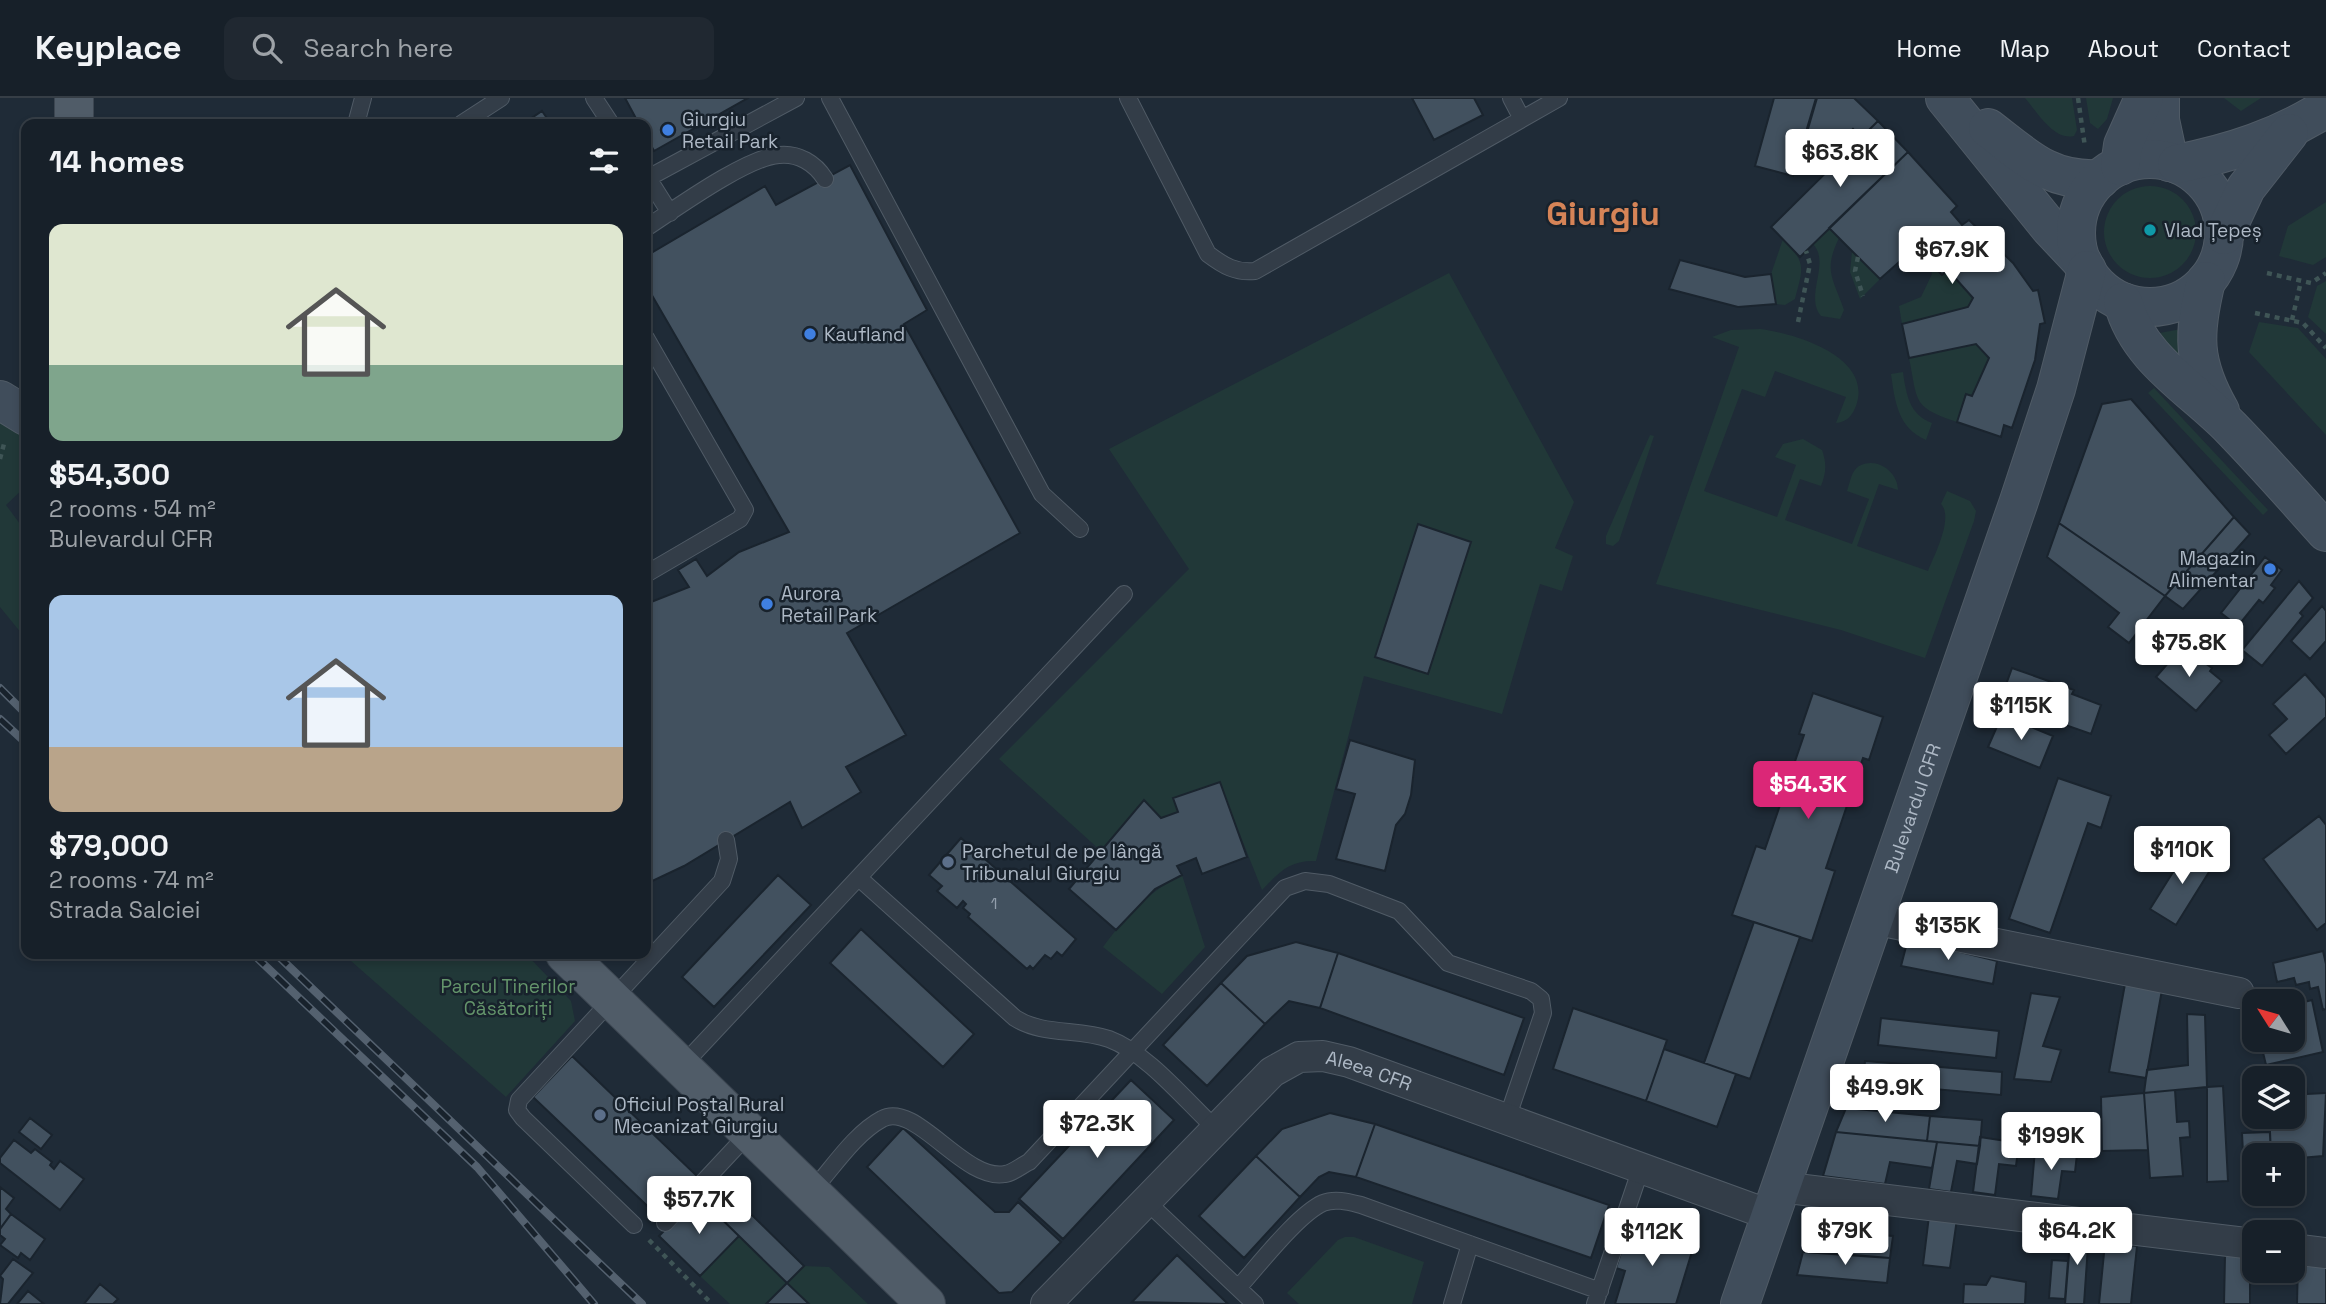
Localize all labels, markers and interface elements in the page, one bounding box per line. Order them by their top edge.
search box [224,17,714,80]
text: Keyplace [35,27,182,69]
icon: search [248,29,286,67]
text: Search here [304,31,453,65]
text: Home [1896,33,1962,64]
text: Map [2000,33,2050,64]
text: About [2088,33,2159,64]
text: Contact [2197,33,2291,64]
place label: Giurgiu Retail Park [682,107,778,154]
marker: Giurgiu Retail Park [660,122,676,138]
pin: $63.8K [1783,130,1897,189]
text: $63.8K [1801,137,1879,167]
text: 14 homes [49,142,185,181]
icon: filters [585,142,623,180]
district label: Giurgiu [1546,193,1660,235]
place label: Vlad Țepeș [2164,218,2262,243]
marker: Vlad Țepeș [2142,222,2158,238]
pin: $67.9K [1895,226,2009,286]
text: $67.9K [1915,234,1989,264]
icon: home [273,269,399,395]
place label: Kaufland [824,322,905,347]
marker: Kaufland [802,326,818,342]
text: $54,300 [49,455,170,494]
text: 2 rooms · 54 m² [49,494,216,524]
text: Bulevardul CFR [49,524,213,554]
place label: Magazin Alimentar [2169,546,2256,593]
marker: Magazin Alimentar [2262,561,2278,577]
place label: Aurora Retail Park [781,581,877,628]
marker: Aurora Retail Park [759,596,775,612]
pin: $75.8K [2132,620,2246,679]
text: $75.8K [2151,627,2227,657]
icon: home [273,640,399,766]
pin: $115K [1972,682,2070,742]
text: $115K [1990,690,2052,720]
street label: Bulevardul CFR [1879,740,1947,876]
pin: $54.3K [1751,762,1865,821]
text: $54.3K [1769,769,1847,799]
text: $79,000 [49,826,169,865]
pin: $110K [2133,826,2231,886]
text: $110K [2150,834,2214,864]
place label: Parchetul de pe lângă Tribunalul Giurgiu [962,839,1162,886]
marker: Parchetul de pe lângă Tribunalul Giurgiu [940,854,956,870]
text: 2 rooms · 74 m² [49,865,214,895]
house number: 1 [991,893,997,914]
text: Strada Salciei [49,895,200,925]
pin: $135K [1899,902,1997,962]
text: $135K [1915,910,1981,940]
park label: Parcul Tinerilor Căsătoriți [441,974,575,1021]
north arrow [2242,989,2305,1052]
map controls [2242,989,2305,1283]
street label: Aleea CFR [1323,1045,1415,1097]
pin: $49.9K [1828,1065,1942,1124]
button: layers [2242,1066,2305,1129]
text: $49.9K [1846,1072,1924,1102]
place label: Oficiul Poștal Rural Mecanizat Giurgiu [614,1092,784,1139]
pin: $72.3K [1040,1100,1154,1160]
marker: Oficiul Poștal Rural Mecanizat Giurgiu [592,1107,608,1123]
text: $72.3K [1059,1108,1135,1138]
pin: $199K [2002,1112,2100,1172]
text: $199K [2017,1120,2085,1150]
button: + [2242,1143,2305,1206]
pin: $57.7K [642,1176,756,1236]
text: $57.7K [663,1184,735,1214]
pin: $112K [1603,1208,1701,1268]
pin: $79K [1804,1208,1886,1267]
pin: $64.2K [2020,1208,2134,1267]
text: $79K [1817,1215,1873,1245]
text: $64.2K [2038,1215,2116,1245]
text: $112K [1621,1216,1683,1246]
button: − [2242,1220,2305,1283]

